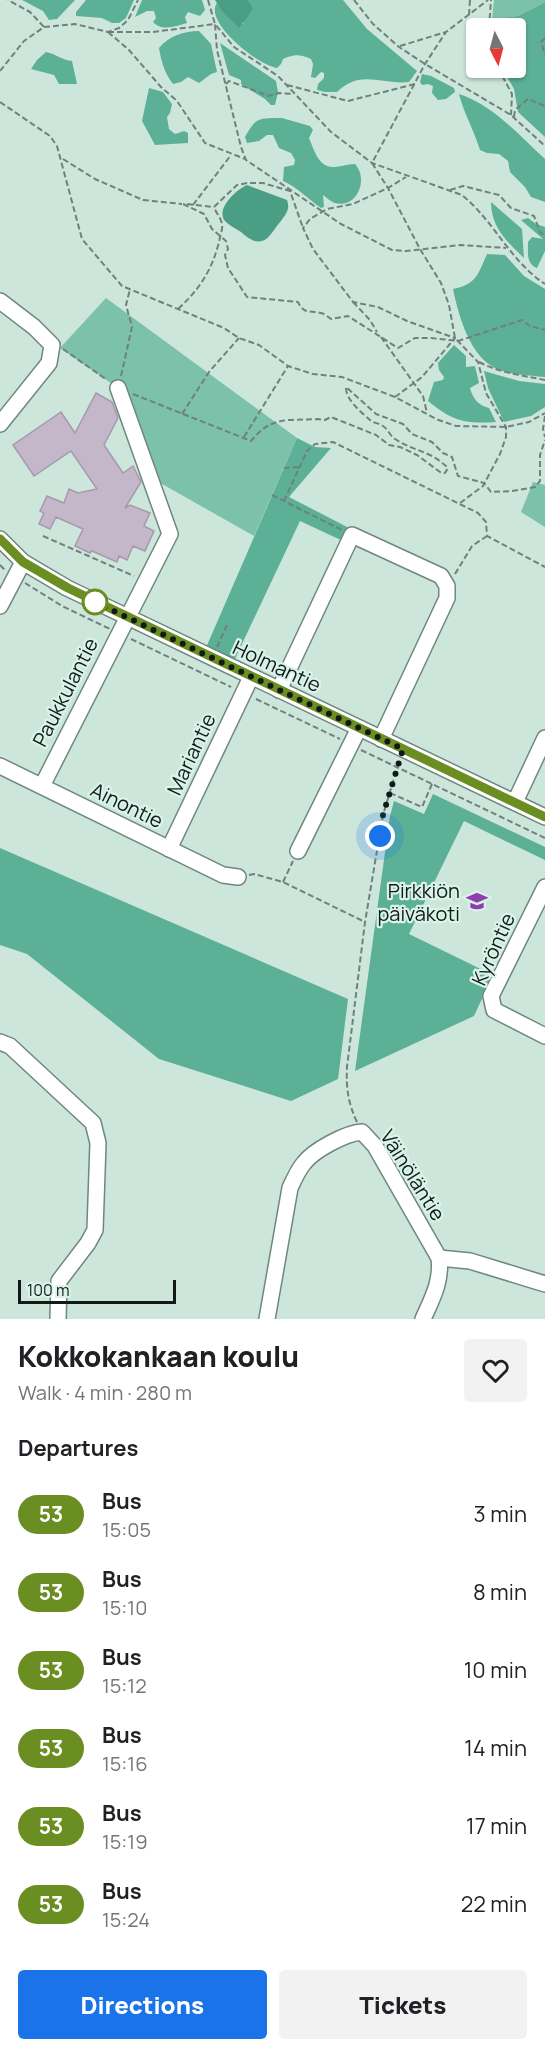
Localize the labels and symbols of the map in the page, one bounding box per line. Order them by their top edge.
north arrow [466,18,526,78]
unlabelled marker [82,589,108,615]
street label: Paukkulantie [26,633,104,751]
street label: Holmantie [228,634,326,698]
street label: Mariantie [160,709,222,799]
street label: Ainontie [86,776,168,834]
your location [365,821,395,851]
place label: Pirkkiön päiväkoti [377,877,460,927]
school or university icon: Pirkkiön päiväkoti [465,889,489,913]
street label: Kyröntie [465,909,521,989]
street label: Väinöläntie [374,1124,452,1226]
scale bar [18,1277,176,1304]

